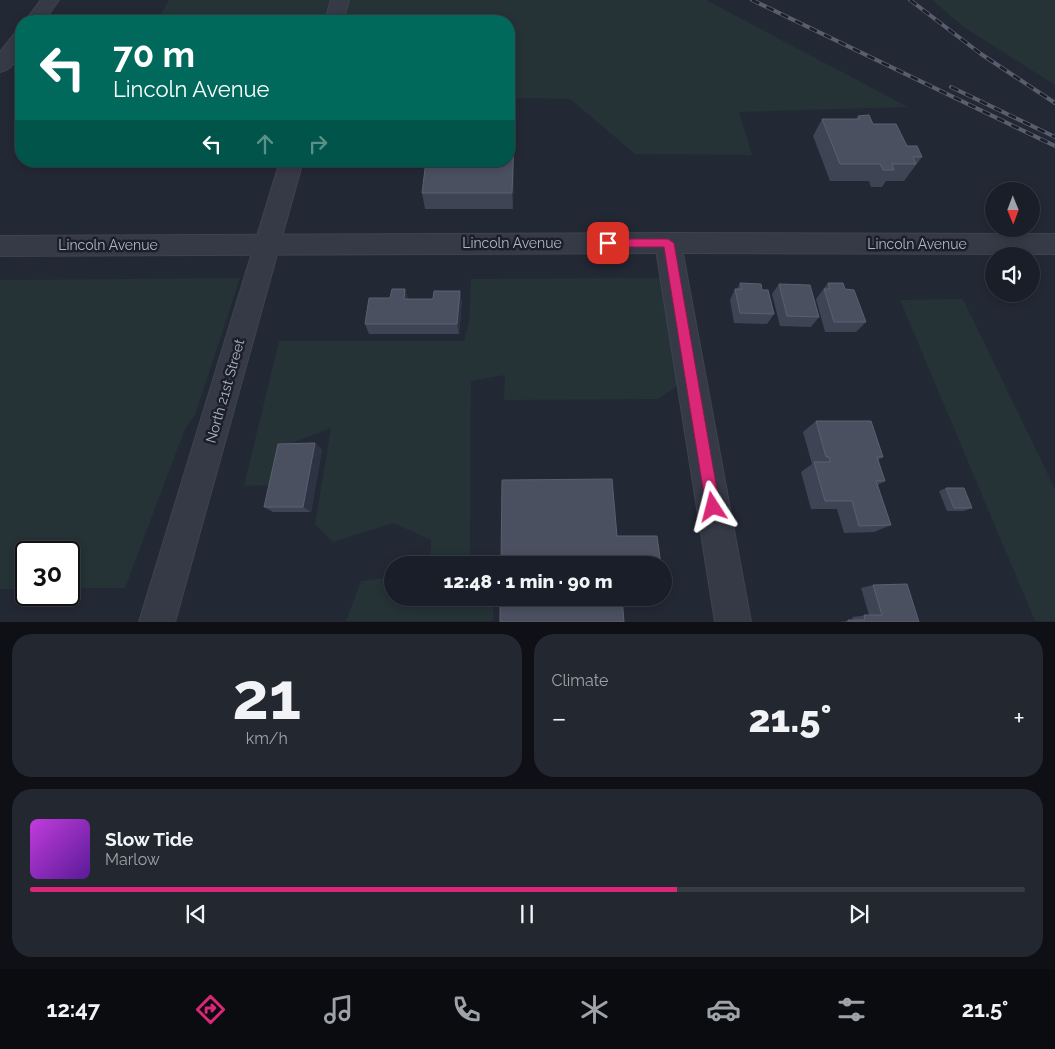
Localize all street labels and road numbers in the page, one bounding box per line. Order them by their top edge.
street label: Lincoln Avenue [462,235,562,251]
street label: Lincoln Avenue [867,236,967,252]
street label: Lincoln Avenue [58,237,158,253]
street label: North 21st Street [202,337,248,445]

